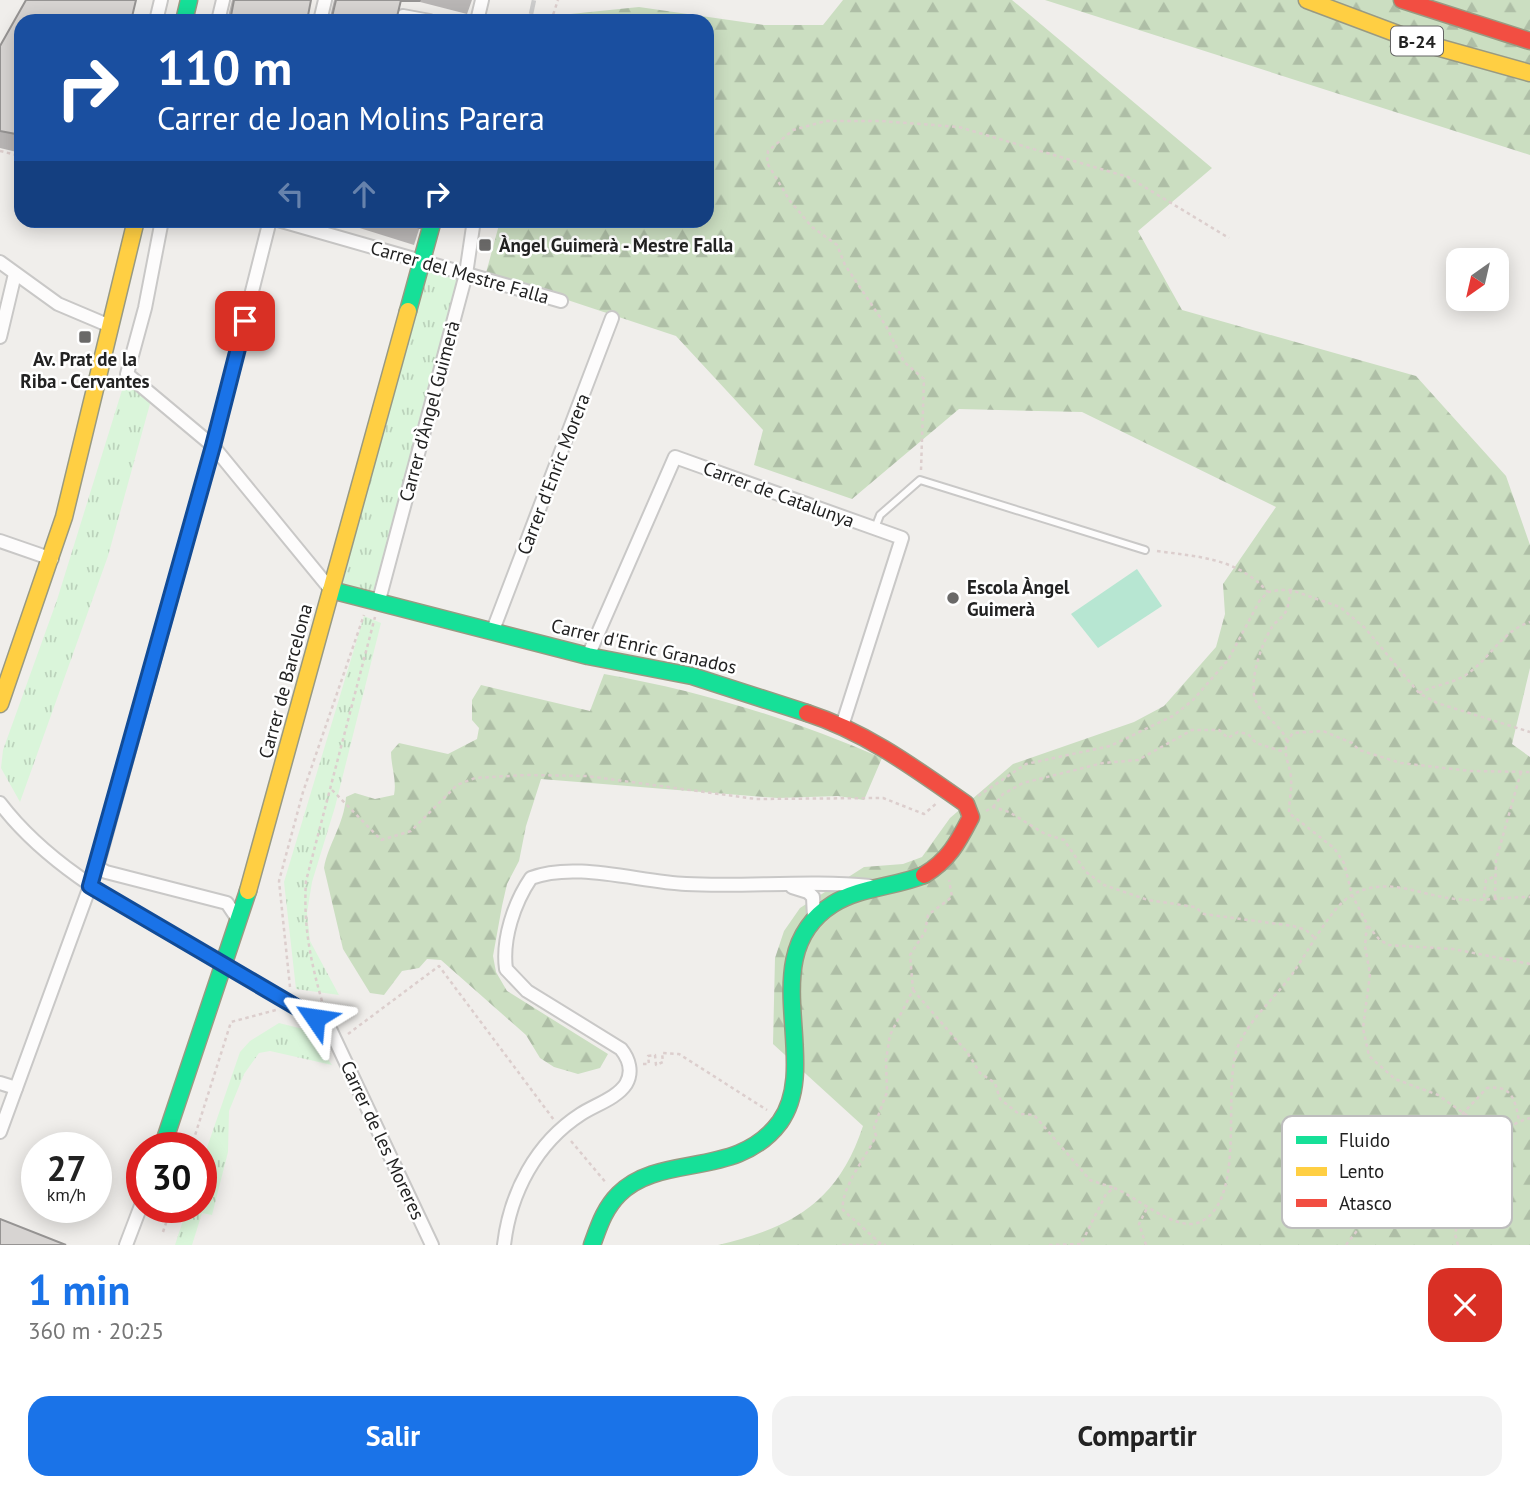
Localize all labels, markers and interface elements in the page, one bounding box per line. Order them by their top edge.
road number: B-24 [1391,26,1443,56]
text: 110 m [157,35,292,99]
icon: right [42,42,133,133]
text: Carrer de Joan Molins Parera [157,97,545,139]
icon: left [272,175,310,213]
icon: ahead [345,175,383,213]
icon: right [418,175,456,213]
place label: Àngel Guimerà - Mestre Falla [499,233,733,257]
street label: Carrer del Mestre Falla [368,235,552,309]
marker: Àngel Guimerà - Mestre Falla [477,237,493,253]
north arrow [1446,248,1508,312]
map controls [1446,248,1509,311]
pin [215,291,275,351]
icon: arrive [226,302,264,340]
street label: Carrer d'Àngel Guimerà [393,318,465,504]
marker: Av. Prat de la Riba - Cervantes [77,329,93,345]
place label: Av. Prat de la Riba - Cervantes [20,347,150,393]
street label: Carrer d'Enric Morera [511,390,595,558]
street label: Carrer de Catalunya [700,455,858,533]
place label: Escola Àngel Guimerà [967,575,1070,621]
marker: Escola Àngel Guimerà [945,590,961,606]
street label: Carrer de Barcelona [253,601,317,761]
street label: Carrer d'Enric Granados [549,613,739,679]
position arrow [278,981,352,1055]
street label: Carrer de les Moreres [336,1057,430,1223]
legend [1282,1116,1512,1228]
text: Fluido [1339,1128,1390,1152]
speed limit sign: 30 [126,1132,217,1223]
text: 27 [47,1145,86,1191]
text: Lento [1339,1159,1384,1183]
text: km/h [47,1183,86,1206]
text: Atasco [1339,1191,1392,1215]
text: 1 min [28,1262,130,1317]
button: close [1428,1268,1502,1342]
text: 360 m · 20:25 [28,1316,164,1345]
button: Salir [28,1396,758,1476]
button: Compartir [772,1396,1502,1476]

